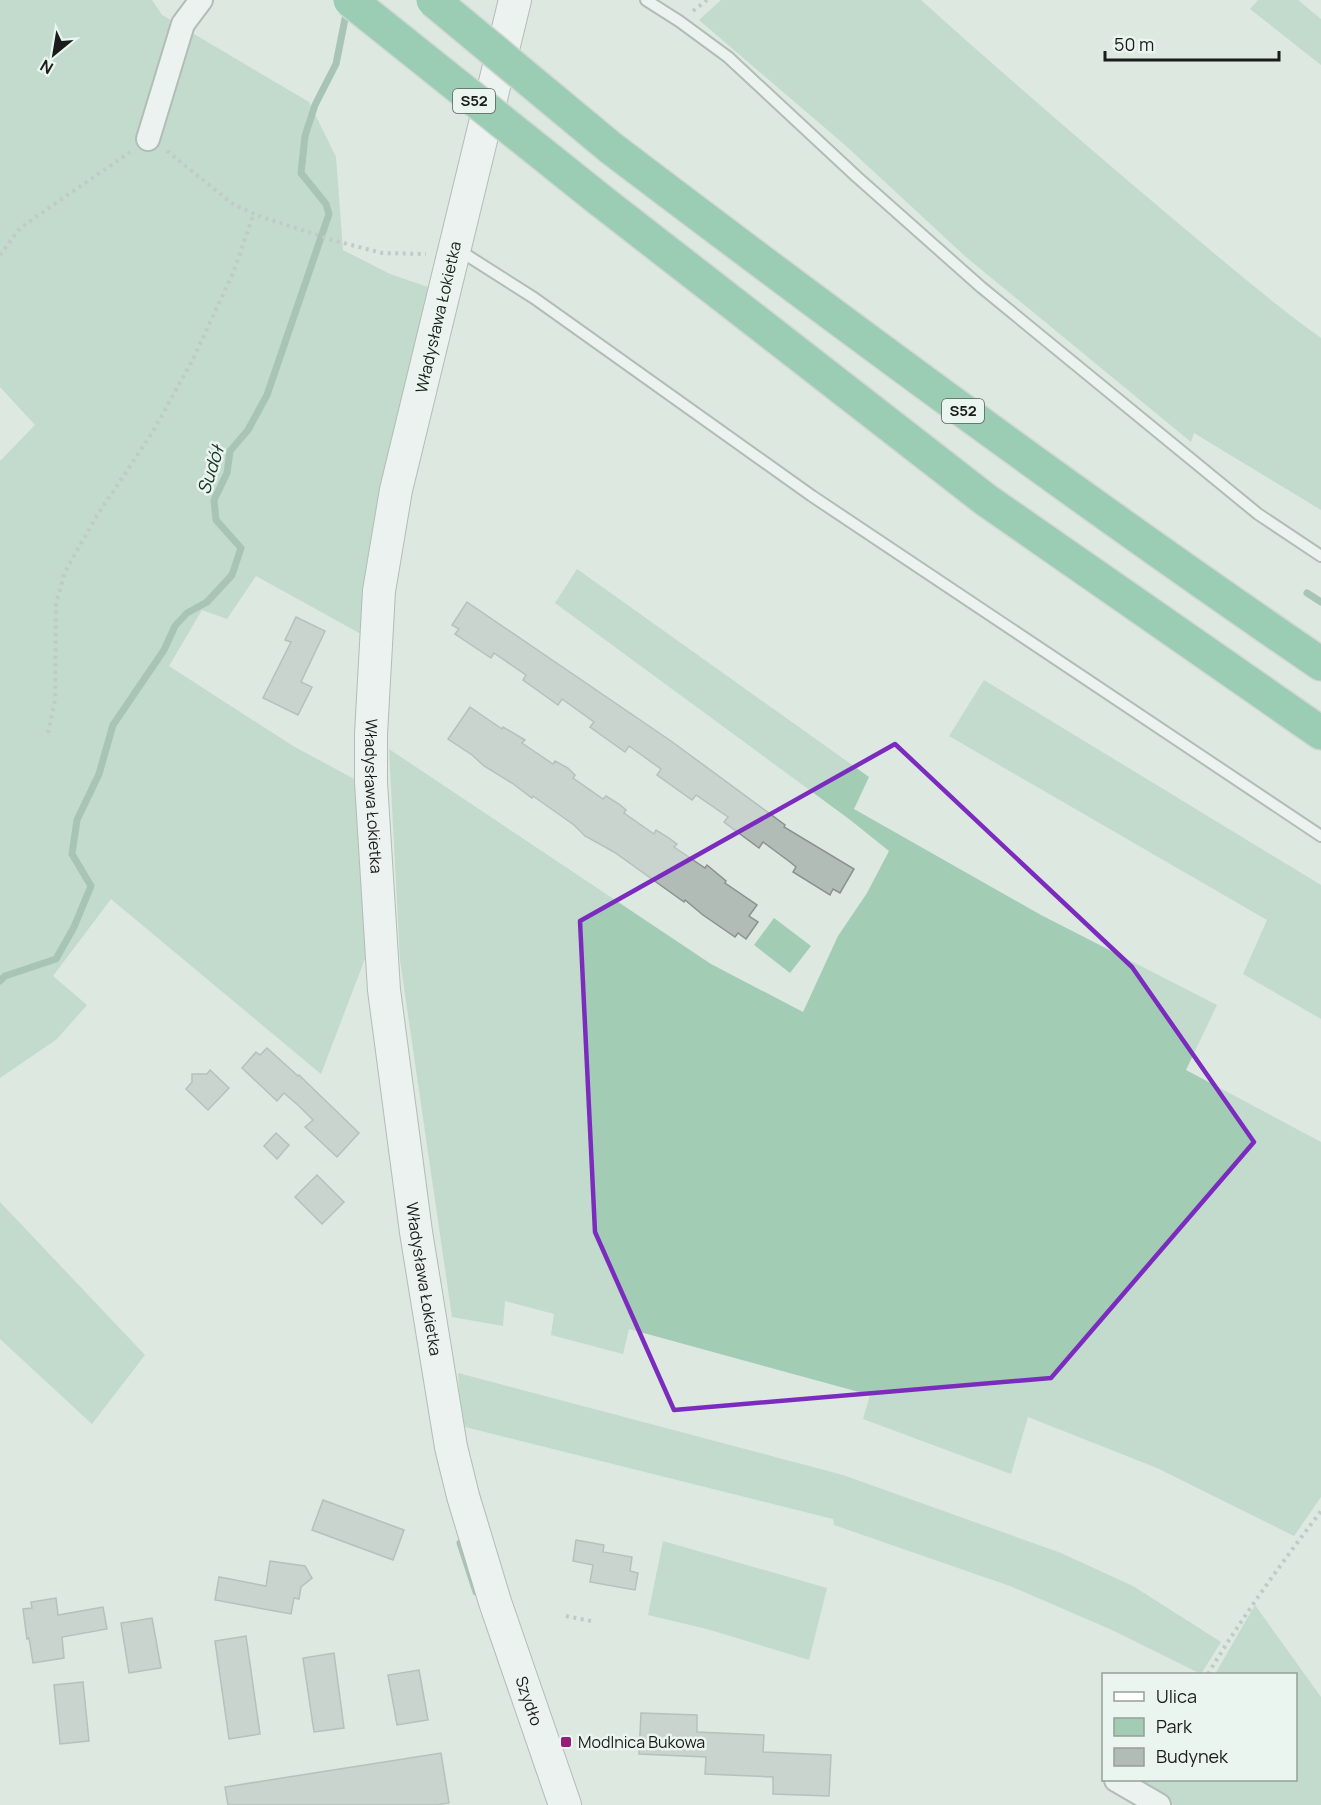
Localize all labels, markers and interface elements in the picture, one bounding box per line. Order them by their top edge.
north arrow [24,24,84,84]
scale bar [1105,24,1279,62]
text: 50 m [1114,32,1154,56]
text: N [36,55,57,79]
road number: S52 [453,89,495,113]
street label: Władysława Łokietka [410,239,466,395]
road number: S52 [942,399,984,423]
water label: Sudół [191,440,230,497]
street label: Władysława Łokietka [360,718,388,874]
street label: Władysława Łokietka [401,1201,447,1357]
street label: Szydło [510,1673,548,1729]
legend [1102,1673,1297,1781]
text: Ulica [1156,1684,1197,1708]
text: Park [1156,1714,1193,1738]
place label: Modlnica Bukowa [578,1731,705,1753]
marker: Modlnica Bukowa [559,1735,573,1749]
text: Budynek [1156,1744,1229,1768]

